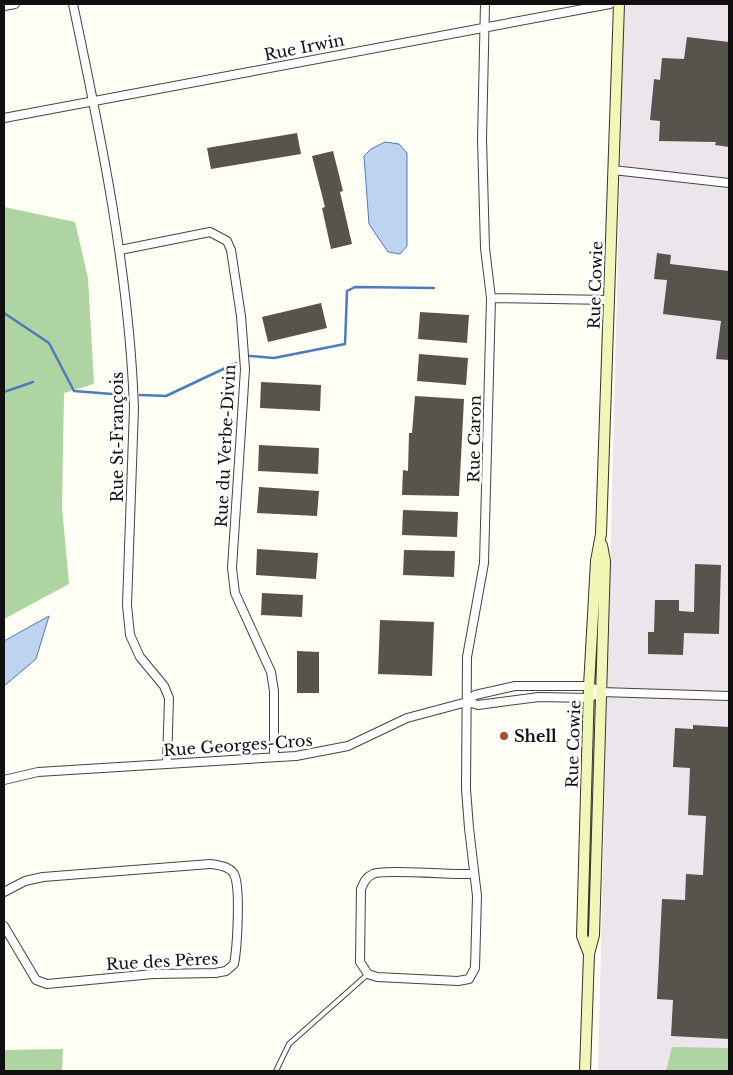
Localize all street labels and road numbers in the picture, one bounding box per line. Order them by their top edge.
street label: Rue Irwin [262,29,346,65]
street label: Rue Cowie [583,241,607,329]
street label: Rue du Verbe-Divin [211,364,239,528]
street label: Rue St-François [107,372,127,502]
street label: Rue Caron [463,395,485,483]
street label: Rue Cowie [561,700,585,788]
street label: Rue Georges-Cros [163,730,313,760]
street label: Rue des Pères [105,948,219,974]

